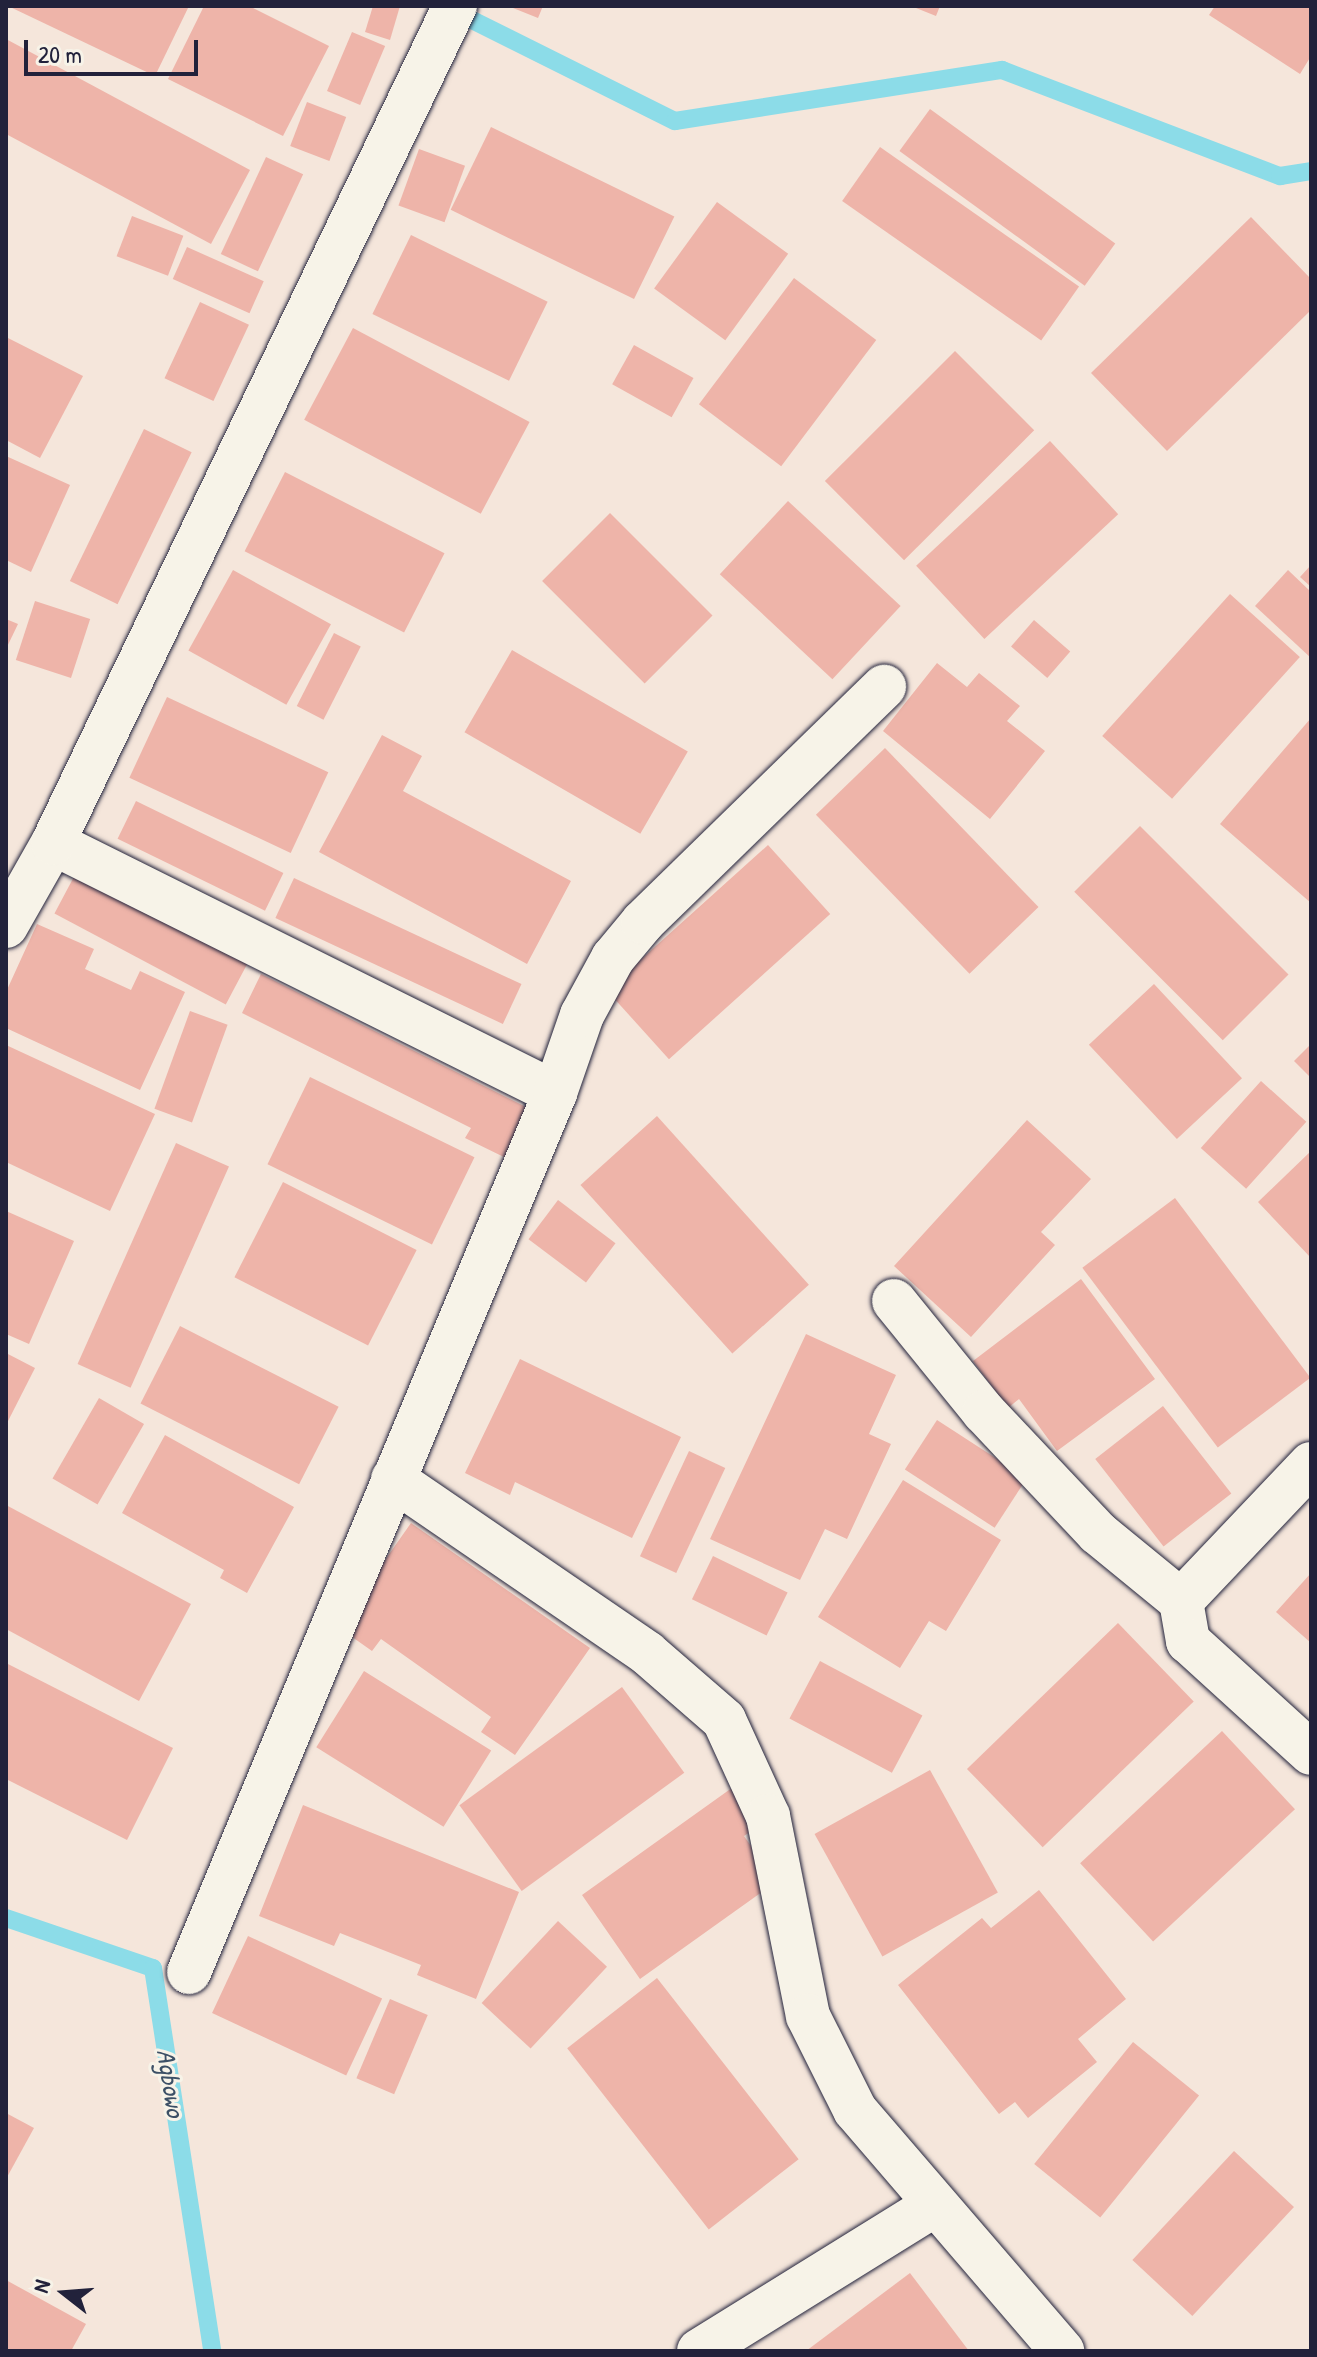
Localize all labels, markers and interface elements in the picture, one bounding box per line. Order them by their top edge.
scale bar [28,24,202,74]
text: 20 m [38,38,82,70]
water label: Agbowo [150,2047,192,2119]
north arrow [24,2253,104,2333]
text: N [25,2276,57,2296]

